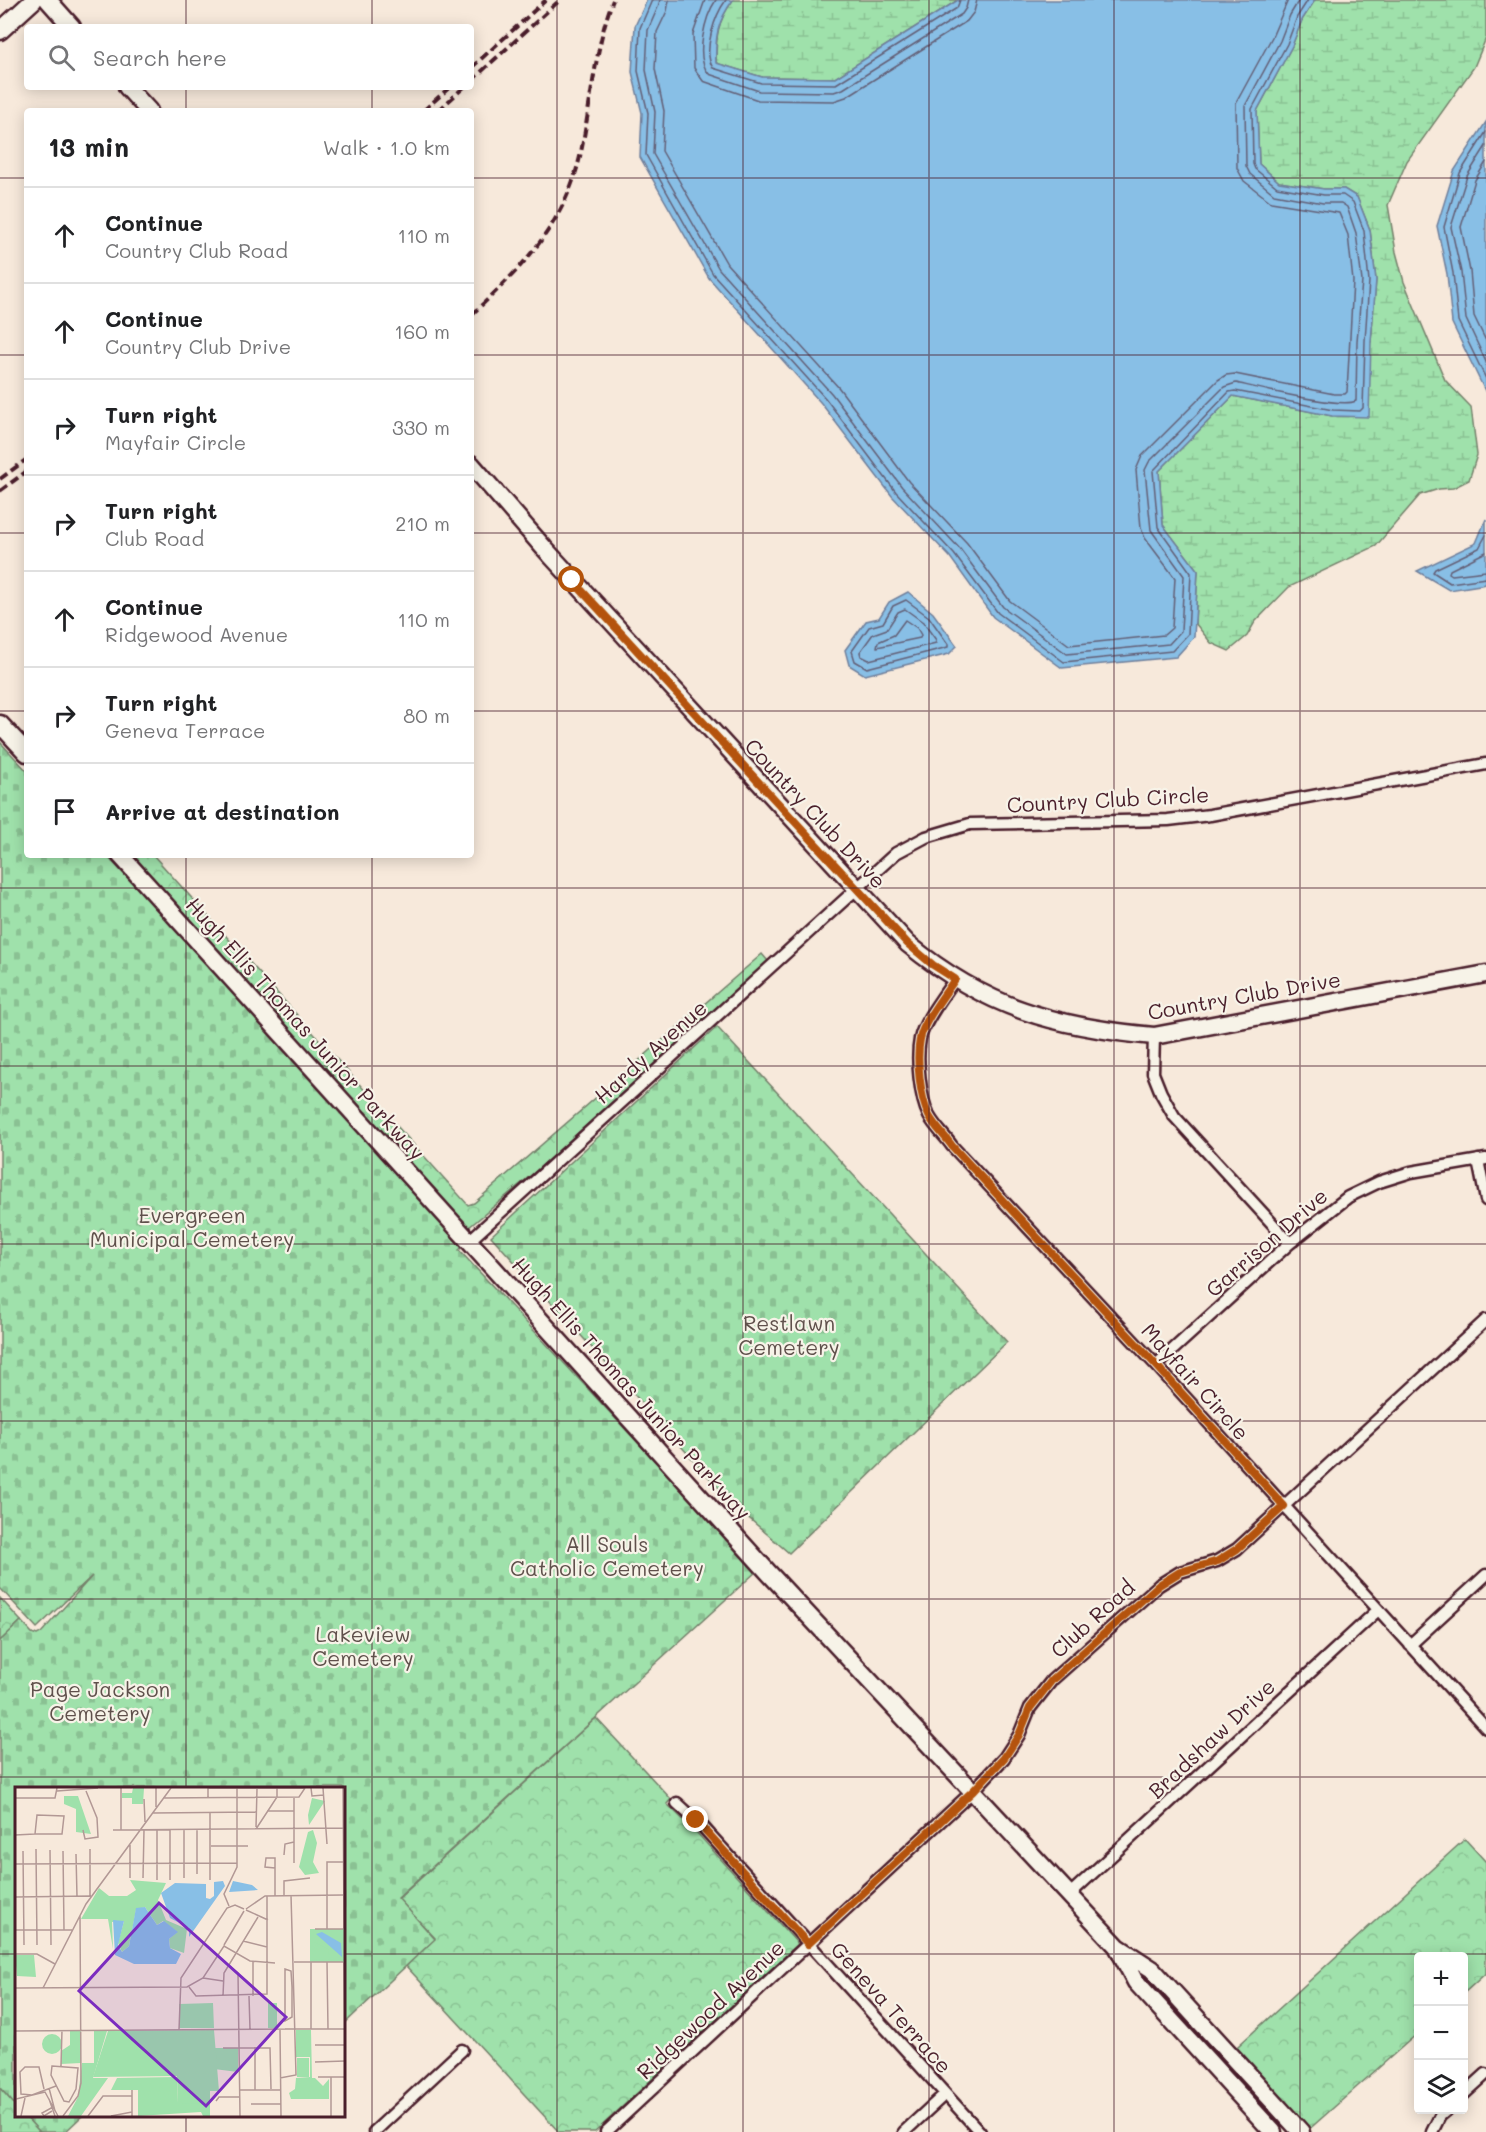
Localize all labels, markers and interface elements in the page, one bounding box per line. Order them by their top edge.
search box [24,24,474,90]
icon: search [45,41,78,74]
text: Search here [93,43,227,72]
text: 13 min [48,130,129,164]
text: Walk · 1.0 km [323,134,450,160]
text: Continue [105,208,203,237]
icon: ahead [48,219,81,252]
text: 110 m [397,222,450,248]
text: Country Club Road [105,237,288,263]
text: Continue [105,304,203,333]
icon: ahead [48,315,81,348]
text: 160 m [394,318,450,344]
text: Country Club Drive [105,333,291,359]
text: Turn right [105,400,217,429]
icon: right [48,411,81,444]
text: 330 m [392,414,450,440]
text: Mayfair Circle [105,429,246,455]
text: Turn right [105,496,217,525]
icon: right [48,507,81,540]
text: 210 m [395,510,450,536]
text: Club Road [105,525,204,551]
route start [558,566,584,592]
text: Continue [105,592,203,621]
icon: ahead [48,603,81,636]
text: 110 m [397,606,450,632]
text: Ridgewood Avenue [105,621,288,647]
text: Turn right [105,688,217,717]
icon: right [48,699,81,732]
text: 80 m [403,702,450,728]
text: Geneva Terrace [105,717,265,743]
street label: Country Club Drive [739,732,893,894]
street label: Country Club Circle [1006,780,1210,818]
icon: arrive [48,795,81,828]
text: Arrive at destination [105,797,340,826]
street label: Hugh Ellis Thomas Junior Parkway [181,891,431,1165]
street label: Country Club Drive [1145,965,1343,1025]
street label: Hardy Avenue [588,993,712,1109]
street label: Garrison Drive [1200,1182,1332,1302]
park label: Evergreen Municipal Cemetery [90,1201,294,1252]
street label: Hugh Ellis Thomas Junior Parkway [507,1251,757,1525]
park label: Restlawn Cemetery [738,1309,840,1360]
street label: Mayfair Circle [1136,1317,1256,1445]
park label: All Souls Catholic Cemetery [510,1530,704,1581]
street label: Club Road [1044,1573,1140,1663]
park label: Lakeview Cemetery [312,1620,414,1671]
street label: Bradshaw Drive [1142,1672,1280,1804]
park label: Page Jackson Cemetery [30,1675,170,1726]
inset map [15,1787,345,2117]
route end [682,1806,708,1832]
street label: Ridgewood Avenue [630,1934,790,2084]
street label: Geneva Terrace [826,1935,958,2079]
map controls [1414,1952,1468,2114]
button: + [1414,1952,1468,2006]
button: − [1414,2006,1468,2060]
button: layers [1414,2060,1468,2114]

